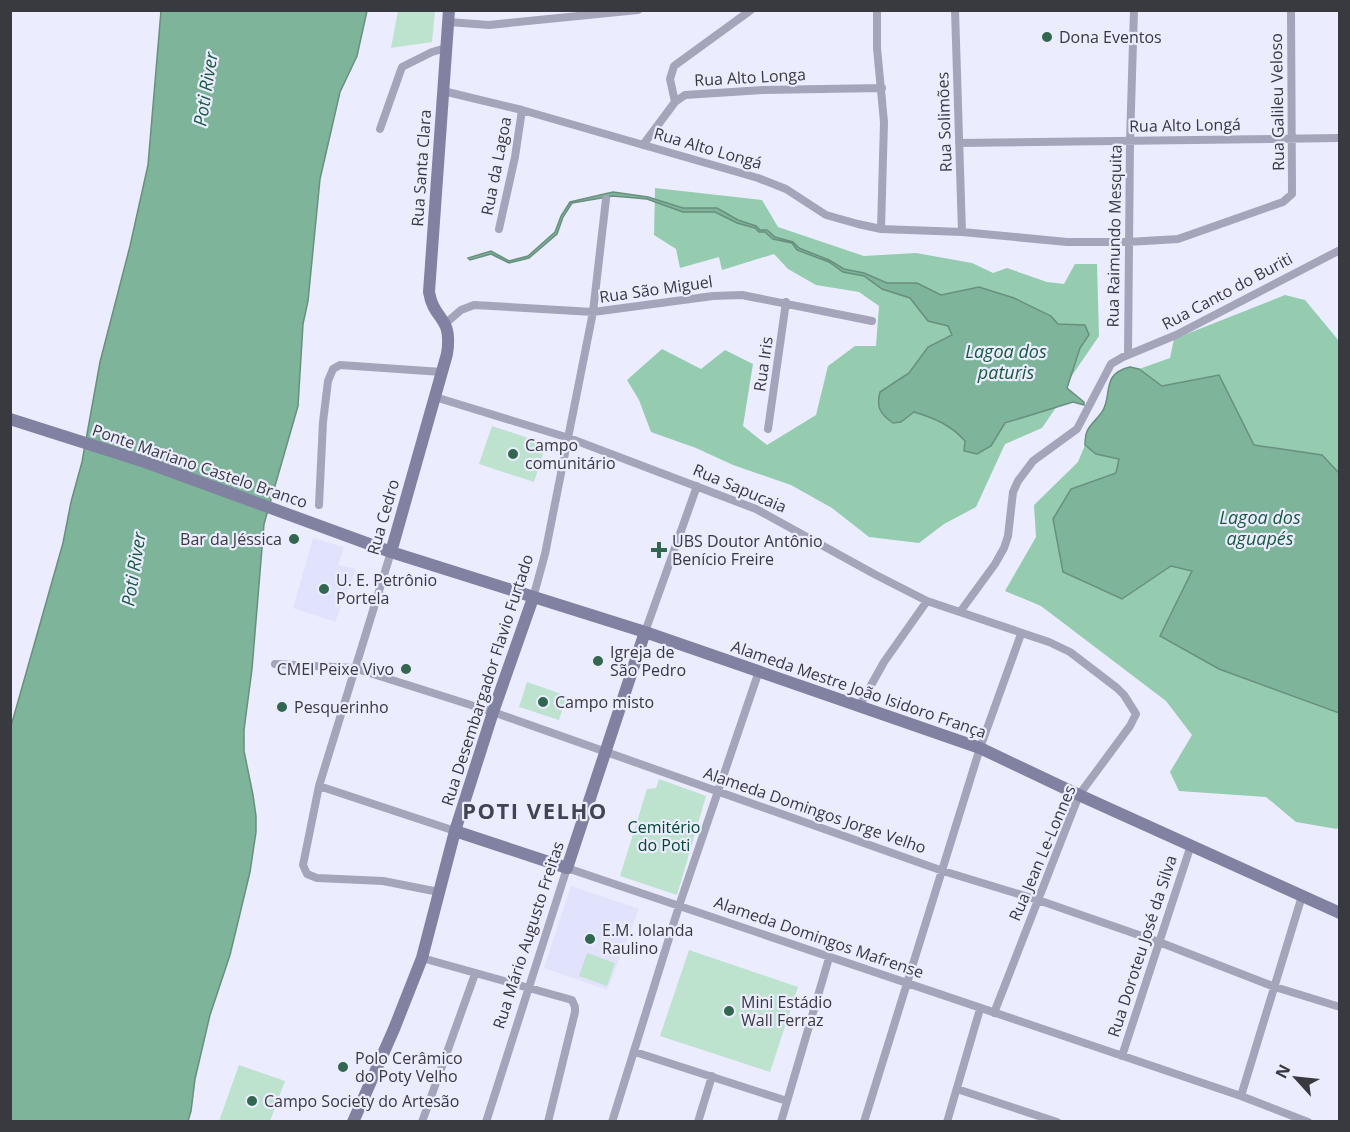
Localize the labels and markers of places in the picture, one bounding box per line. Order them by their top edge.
place label: Dona Eventos [1059,26,1162,48]
marker: Dona Eventos [1040,30,1054,44]
place label: Campo comunitário [525,434,616,474]
marker: Campo comunitário [506,447,520,461]
place label: Bar da Jéssica [180,528,282,550]
place label: UBS Doutor Antônio Benício Freire [672,530,823,570]
marker: Bar da Jéssica [287,532,301,546]
marker: UBS Doutor Antônio Benício Freire [650,541,668,559]
place label: U. E. Petrônio Portela [336,569,437,609]
marker: U. E. Petrônio Portela [317,582,331,596]
place label: Igreja de São Pedro [610,641,686,681]
marker: Igreja de São Pedro [591,654,605,668]
place label: CMEI Peixe Vivo [277,658,394,680]
marker: CMEI Peixe Vivo [399,662,413,676]
place label: Campo misto [555,691,654,713]
marker: Campo misto [536,695,550,709]
place label: Pesquerinho [294,696,389,718]
marker: Pesquerinho [275,700,289,714]
place label: E.M. Iolanda Raulino [602,919,693,959]
marker: E.M. Iolanda Raulino [583,932,597,946]
place label: Mini Estádio Wall Ferraz [741,991,832,1031]
marker: Mini Estádio Wall Ferraz [722,1004,736,1018]
place label: Polo Cerâmico do Poty Velho [355,1047,463,1087]
marker: Polo Cerâmico do Poty Velho [336,1060,350,1074]
place label: Campo Society do Artesão [264,1090,459,1112]
marker: Campo Society do Artesão [245,1094,259,1108]

